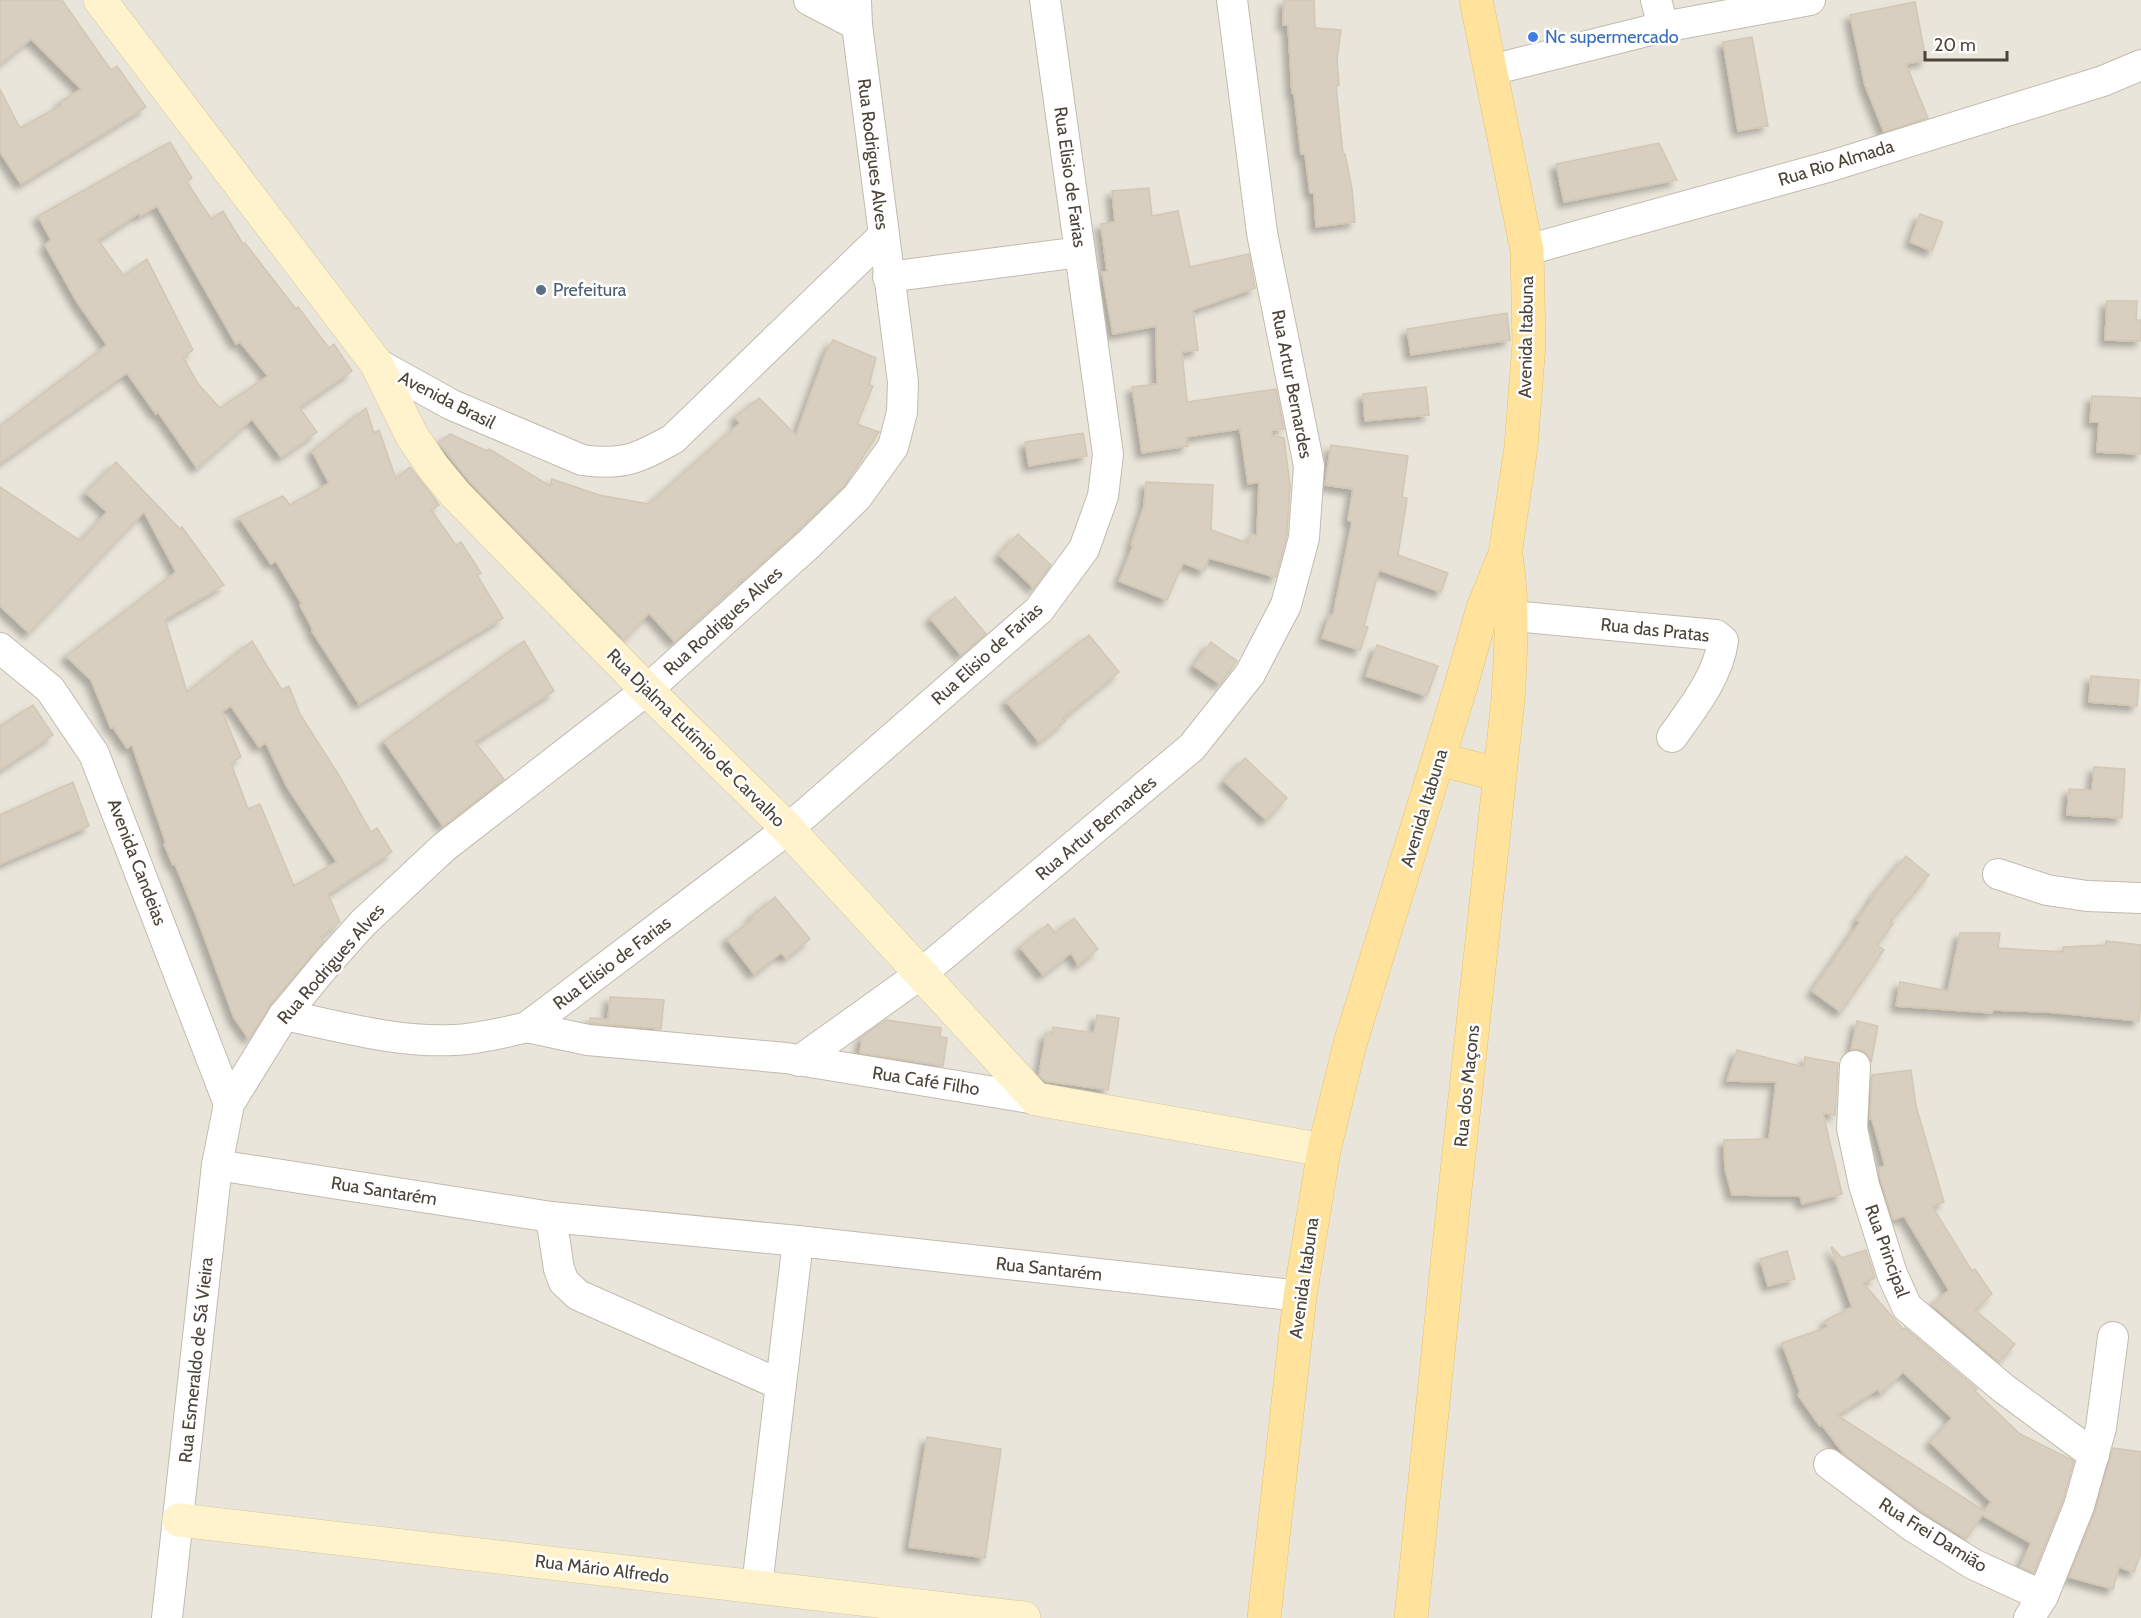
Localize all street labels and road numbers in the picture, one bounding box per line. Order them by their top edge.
street label: Rua Rodrigues Alves [853,77,893,231]
street label: Rua Elisio de Farias [1049,105,1091,249]
street label: Rua Rio Almada [1776,135,1897,191]
street label: Avenida Itabuna [1514,275,1538,398]
street label: Rua Artur Bernardes [1267,308,1317,460]
street label: Avenida Brasil [395,366,500,434]
street label: Rua Rodrigues Alves [659,562,787,680]
street label: Rua Elisio de Farias [927,598,1047,710]
street label: Rua das Pratas [1600,613,1710,647]
street label: Rua Djalma Eutímio de Carvalho [602,644,790,832]
street label: Avenida Itabuna [1396,746,1452,870]
street label: Rua Artur Bernardes [1031,771,1161,885]
street label: Avenida Candeias [103,796,171,928]
street label: Rua Rodrigues Alves [273,899,389,1029]
street label: Rua Elisio de Farias [549,912,675,1014]
street label: Rua dos Maçons [1450,1024,1484,1148]
street label: Rua Café Filho [871,1062,981,1100]
street label: Rua Santarém [329,1172,439,1210]
street label: Rua Principal [1860,1201,1914,1301]
street label: Avenida Itabuna [1285,1216,1323,1340]
street label: Rua Santarém [995,1252,1103,1286]
street label: Rua Esmeraldo de Sá Vieira [174,1256,218,1464]
street label: Rua Frei Damião [1875,1493,1991,1577]
street label: Rua Mário Alfredo [534,1550,670,1588]

